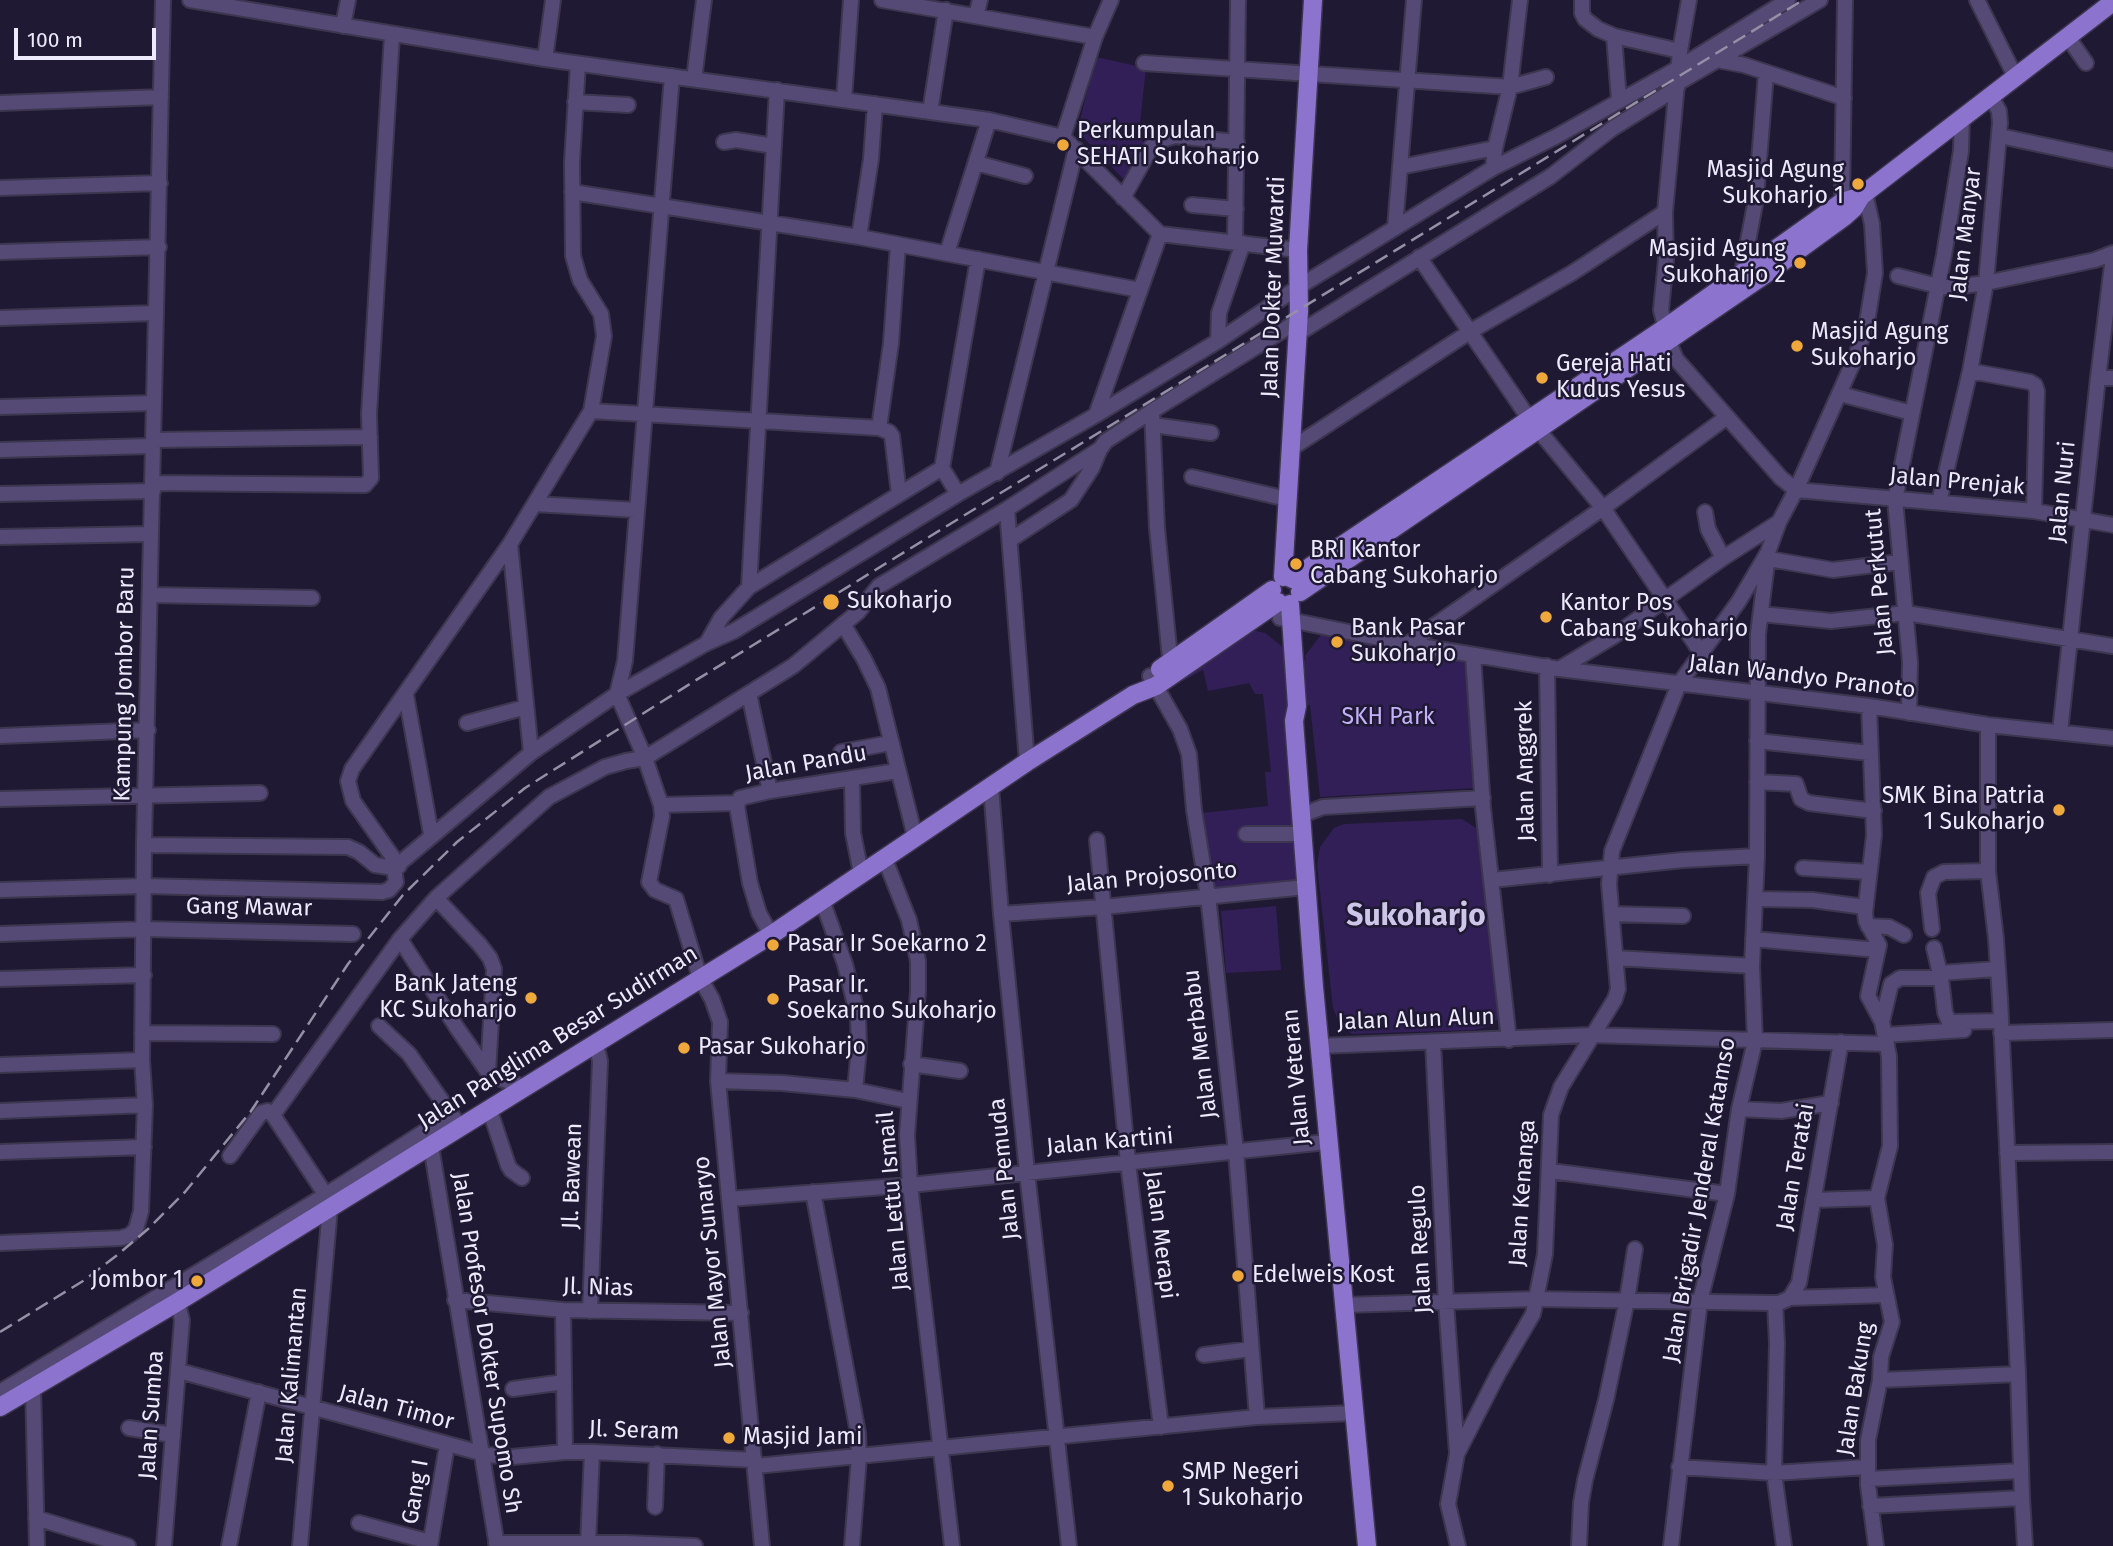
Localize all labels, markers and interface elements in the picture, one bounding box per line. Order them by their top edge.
scale bar [18,14,159,58]
text: 100 m [27,27,83,53]
place label: Perkumpulan SEHATI Sukoharjo [1077,118,1260,172]
marker: Perkumpulan SEHATI Sukoharjo [1055,137,1071,153]
place label: Masjid Agung Sukoharjo 1 [1707,157,1844,211]
street label: Jalan Manyar [1944,166,1988,302]
street label: Jalan Dokter Muwardi [1256,176,1292,398]
marker: Masjid Agung Sukoharjo 1 [1850,176,1866,192]
place label: Masjid Agung Sukoharjo 2 [1649,236,1786,290]
marker: Masjid Agung Sukoharjo 2 [1792,255,1808,271]
place label: Masjid Agung Sukoharjo [1811,319,1948,373]
marker: Masjid Agung Sukoharjo [1789,338,1805,354]
place label: Gereja Hati Kudus Yesus [1556,351,1685,405]
marker: Gereja Hati Kudus Yesus [1534,370,1550,386]
street label: Jalan Nuri [2044,440,2082,544]
street label: Jalan Prenjak [1888,462,2026,502]
street label: Jalan Perkutut [1860,508,1900,656]
place label: BRI Kantor Cabang Sukoharjo [1310,537,1498,591]
marker: BRI Kantor Cabang Sukoharjo [1288,556,1304,572]
street label: Kampung Jombor Baru [109,566,141,802]
place label: Sukoharjo [847,588,952,616]
place label: Kantor Pos Cabang Sukoharjo [1560,590,1748,644]
marker: Sukoharjo [821,592,841,612]
marker: Kantor Pos Cabang Sukoharjo [1538,609,1554,625]
place label: Bank Pasar Sukoharjo [1351,615,1465,669]
marker: Bank Pasar Sukoharjo [1329,634,1345,650]
street label: Jalan Wandyo Pranoto [1687,649,1917,705]
street label: Jalan Anggrek [1511,700,1541,842]
park label: SKH Park [1341,704,1435,732]
street label: Jalan Pandu [743,740,869,788]
place label: SMK Bina Patria 1 Sukoharjo [1882,783,2045,837]
marker: SMK Bina Patria 1 Sukoharjo [2051,802,2067,818]
street label: Jalan Projosonto [1065,857,1239,899]
street label: Gang Mawar [186,893,312,923]
district label: Sukoharjo [1346,899,1486,935]
place label: Pasar Ir Soekarno 2 [787,931,987,959]
marker: Pasar Ir Soekarno 2 [765,937,781,953]
street label: Jalan Panglima Besar Sudirman [413,940,703,1136]
street label: Jalan Merbabu [1178,968,1224,1120]
place label: Bank Jateng KC Sukoharjo [379,971,517,1025]
place label: Pasar Ir. Soekarno Sukoharjo [787,972,997,1026]
marker: Bank Jateng KC Sukoharjo [523,990,539,1006]
marker: Pasar Ir. Soekarno Sukoharjo [765,991,781,1007]
street label: Jalan Alun Alun [1337,1003,1495,1037]
street label: Jalan Veteran [1277,1007,1317,1147]
place label: Pasar Sukoharjo [698,1034,866,1062]
street label: Jalan Brigadir Jenderal Katamso [1658,1035,1742,1365]
marker: Pasar Sukoharjo [676,1040,692,1056]
street label: Jalan Pemuda [984,1097,1026,1241]
street label: Jalan Teratai [1771,1101,1821,1233]
street label: Jalan Lettu Ismail [872,1110,916,1292]
street label: Jalan Kenanga [1504,1119,1542,1267]
street label: Jl. Bawean [557,1122,589,1230]
street label: Jalan Kartini [1045,1123,1175,1161]
street label: Jalan Mayor Sunaryo [688,1155,738,1369]
street label: Jalan Merapi [1138,1169,1182,1301]
street label: Jalan Profesor Dokter Supomo Sh [445,1170,527,1516]
street label: Jalan Regulo [1404,1184,1438,1314]
place label: Edelweis Kost [1252,1262,1395,1290]
place label: Jombor 1 [91,1267,183,1295]
marker: Edelweis Kost [1230,1268,1246,1284]
marker: Jombor 1 [189,1273,205,1289]
street label: Jl. Nias [562,1273,634,1303]
street label: Jalan Kalimantan [271,1286,313,1464]
street label: Jalan Bakung [1832,1320,1880,1458]
street label: Jalan Sumba [134,1349,170,1481]
street label: Jalan Timor [335,1379,457,1437]
street label: Jl. Seram [588,1416,680,1446]
place label: Masjid Jami [743,1424,862,1452]
marker: Masjid Jami [721,1430,737,1446]
street label: Gang I [397,1457,435,1527]
place label: SMP Negeri 1 Sukoharjo [1182,1459,1303,1513]
marker: SMP Negeri 1 Sukoharjo [1160,1478,1176,1494]

